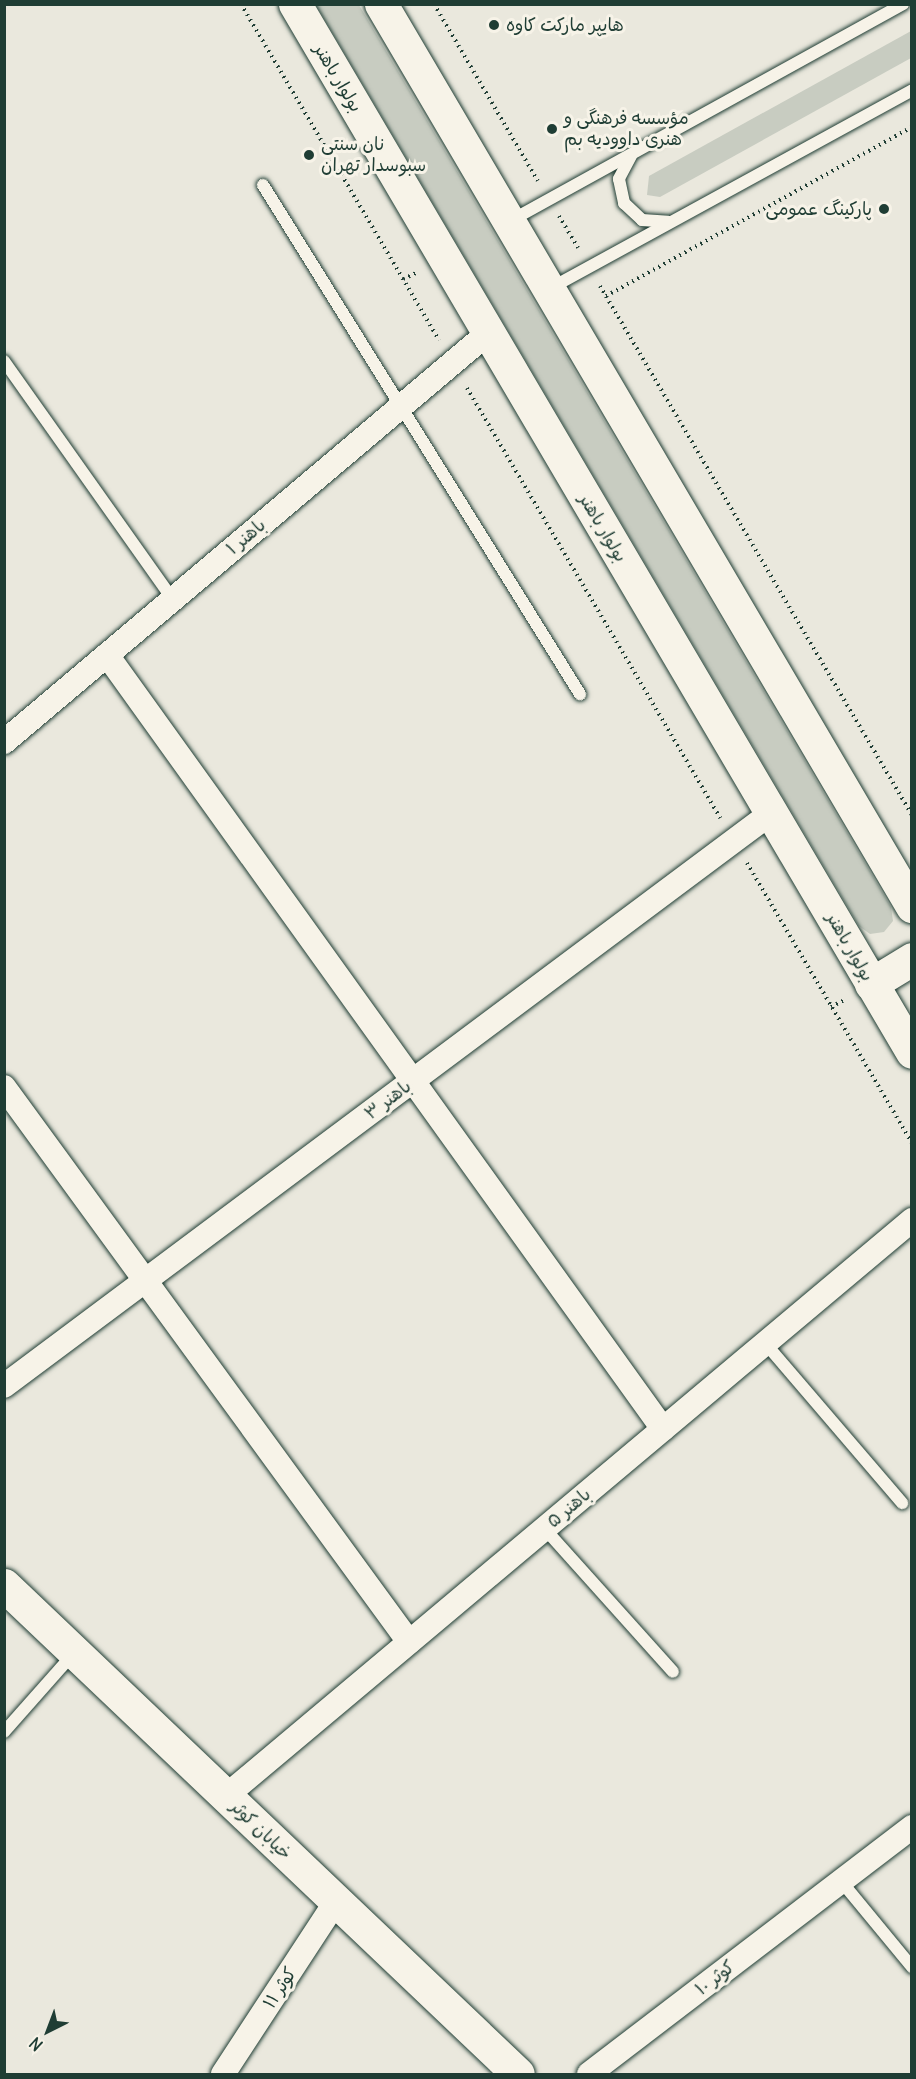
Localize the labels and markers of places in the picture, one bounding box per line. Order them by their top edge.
place label: هایپر مارکت کاوه [506,14,624,36]
marker: هایپر مارکت کاوه [487,18,501,32]
place label: مؤسسه فرهنگی و هنری داوودیه بم [564,108,689,150]
marker: مؤسسه فرهنگی و هنری داوودیه بم [545,122,559,136]
place label: نان سنتی سبوسدار تهران [321,134,426,176]
marker: نان سنتی سبوسدار تهران [302,148,316,162]
place label: پارکینگ عمومی [766,198,872,220]
marker: پارکینگ عمومی [877,202,891,216]

